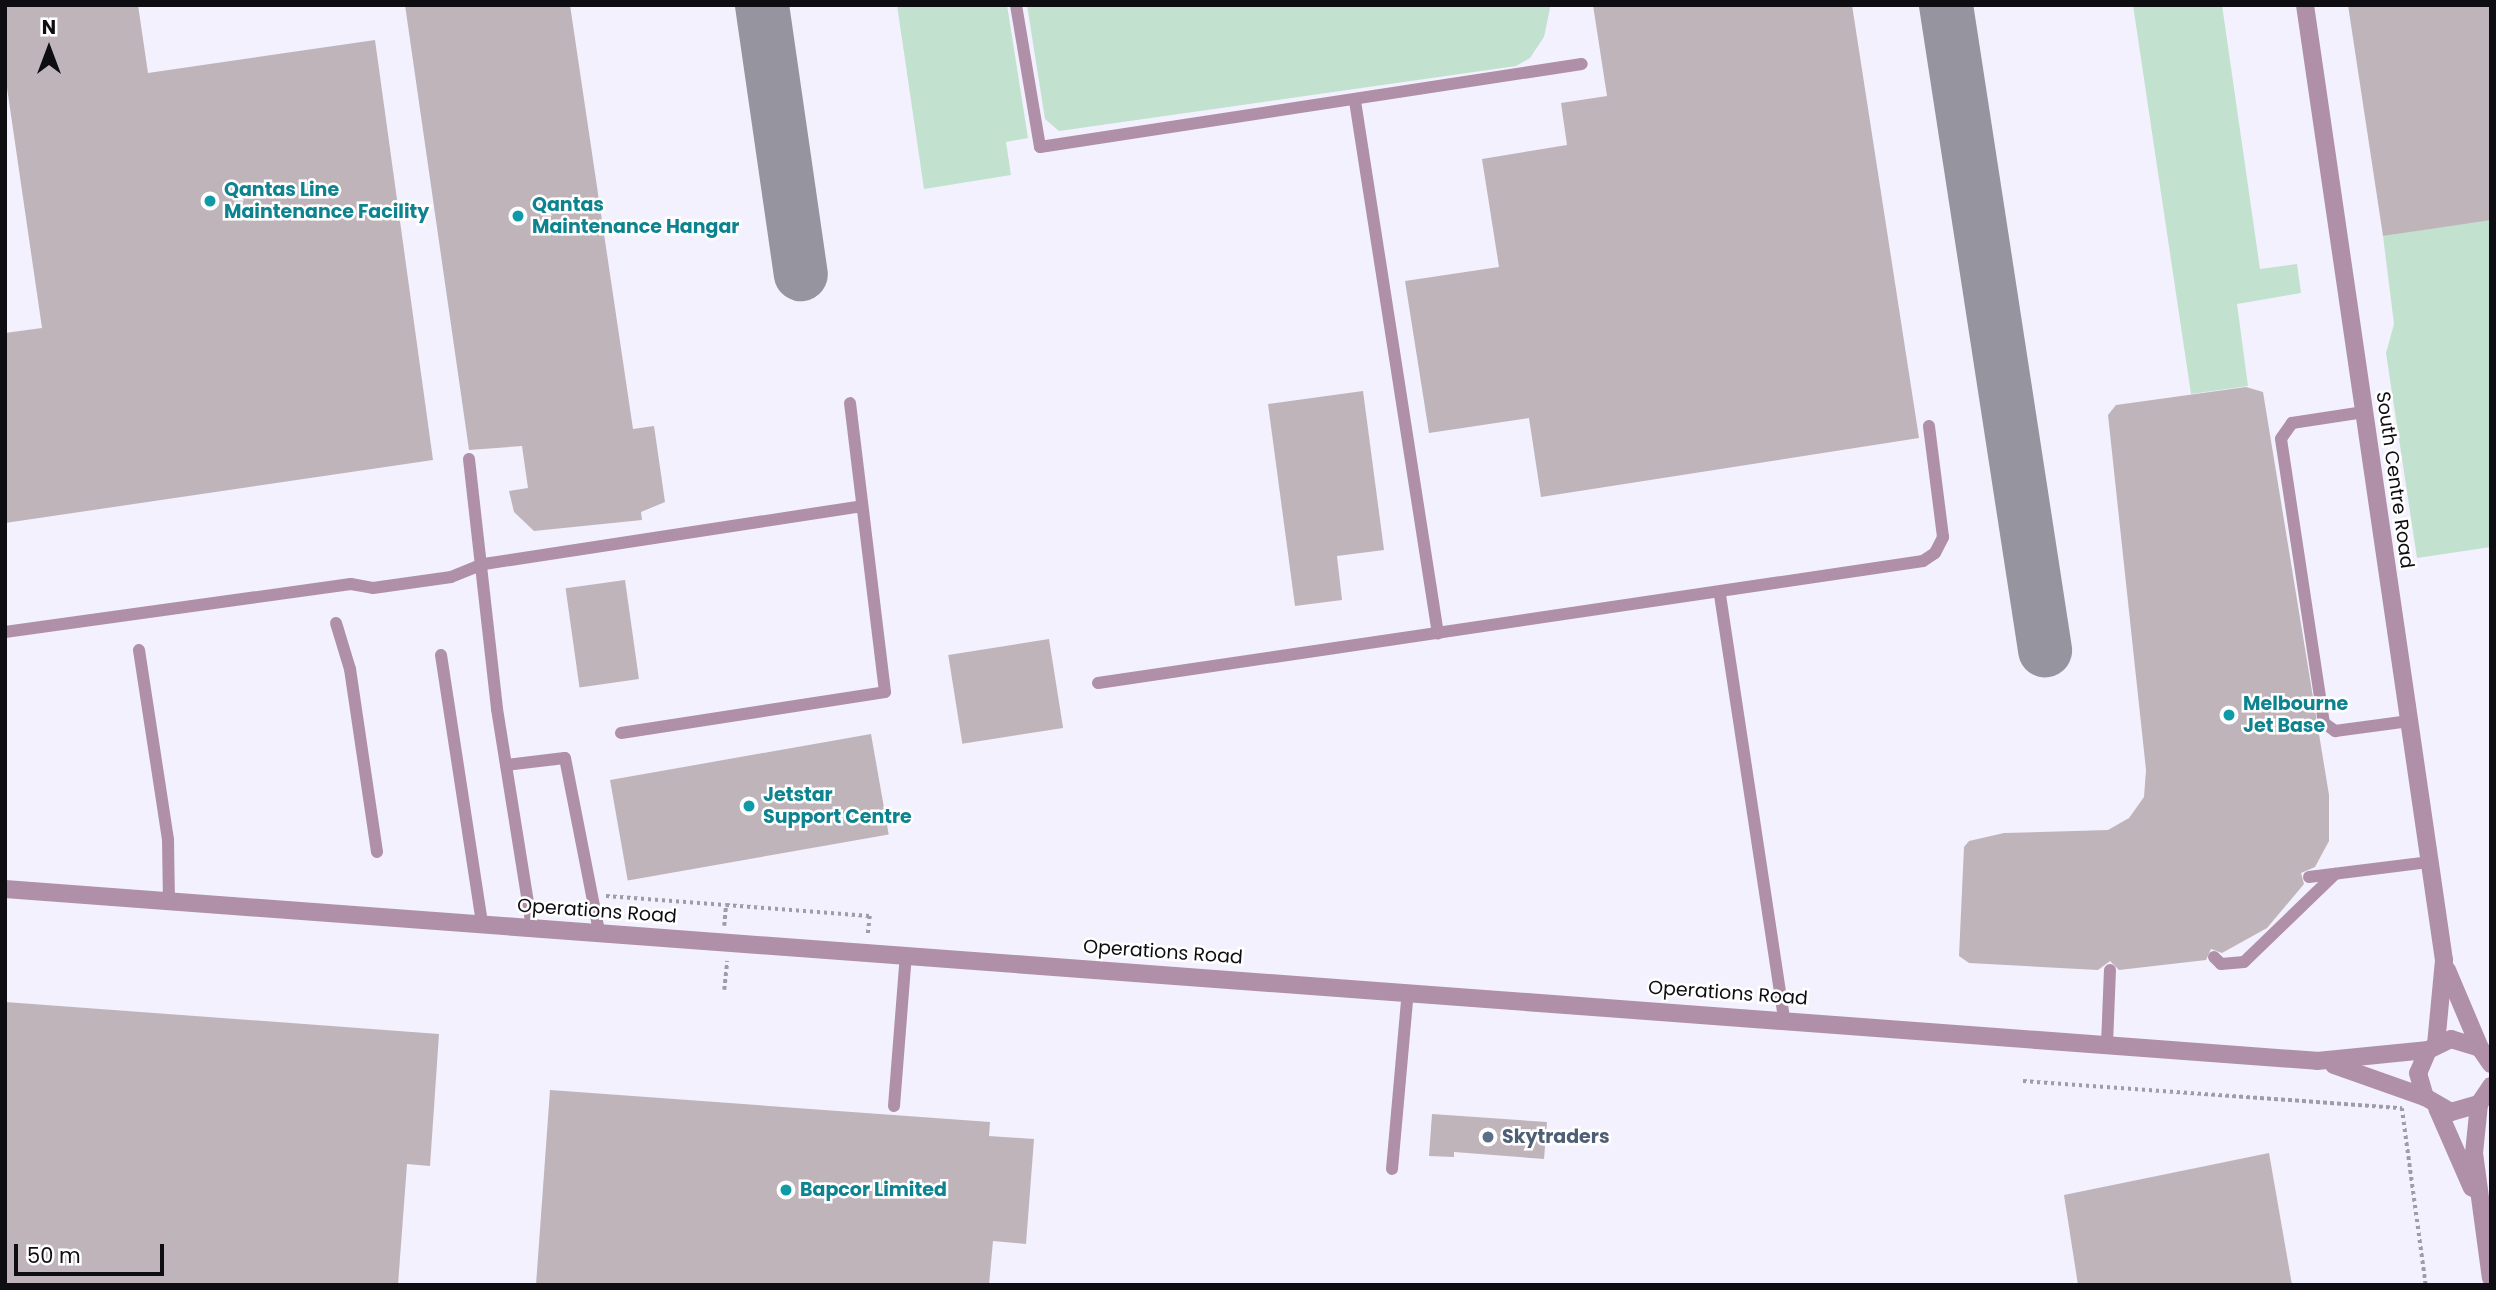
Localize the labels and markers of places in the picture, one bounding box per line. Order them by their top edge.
place label: Qantas Line Maintenance Facility [224,179,429,223]
marker: Qantas Line Maintenance Facility [202,193,218,209]
place label: Qantas Maintenance Hangar [532,194,739,238]
marker: Qantas Maintenance Hangar [510,208,526,224]
place label: Melbourne Jet Base [2243,693,2348,737]
marker: Melbourne Jet Base [2221,707,2237,723]
place label: Jetstar Support Centre [763,784,912,828]
marker: Jetstar Support Centre [741,798,757,814]
place label: Skytraders [1502,1126,1610,1148]
marker: Skytraders [1480,1129,1496,1145]
place label: Bapcor Limited [800,1179,947,1201]
marker: Bapcor Limited [778,1182,794,1198]

